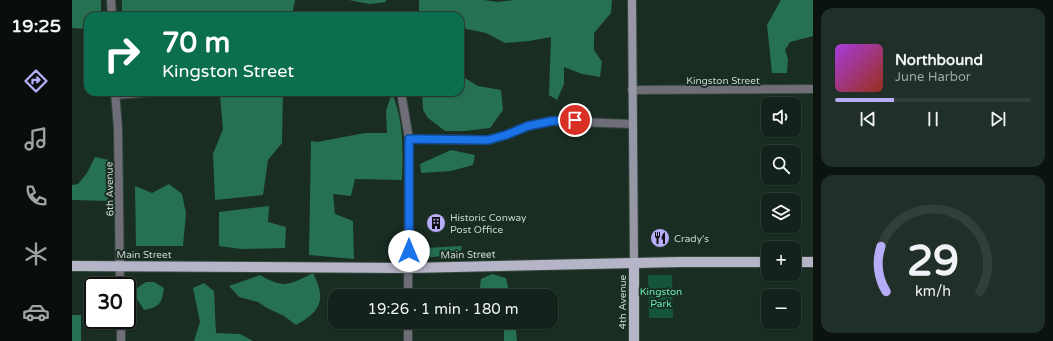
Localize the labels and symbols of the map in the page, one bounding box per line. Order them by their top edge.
street label: Kingston Street [686,75,760,87]
pin [558,103,592,137]
street label: 6th Avenue [104,161,116,216]
building icon: Historic Conway Post Office [425,212,447,234]
place label: Historic Conway Post Office [450,212,527,236]
restaurant icon: Crady's [649,227,671,249]
position arrow [388,230,430,272]
place label: Crady's [674,233,709,245]
street label: Main Street [116,249,172,261]
street label: Main Street [440,249,496,261]
street label: 4th Avenue [617,274,629,329]
speed limit sign: 30 [84,277,136,329]
park label: Kingston Park [640,286,682,310]

